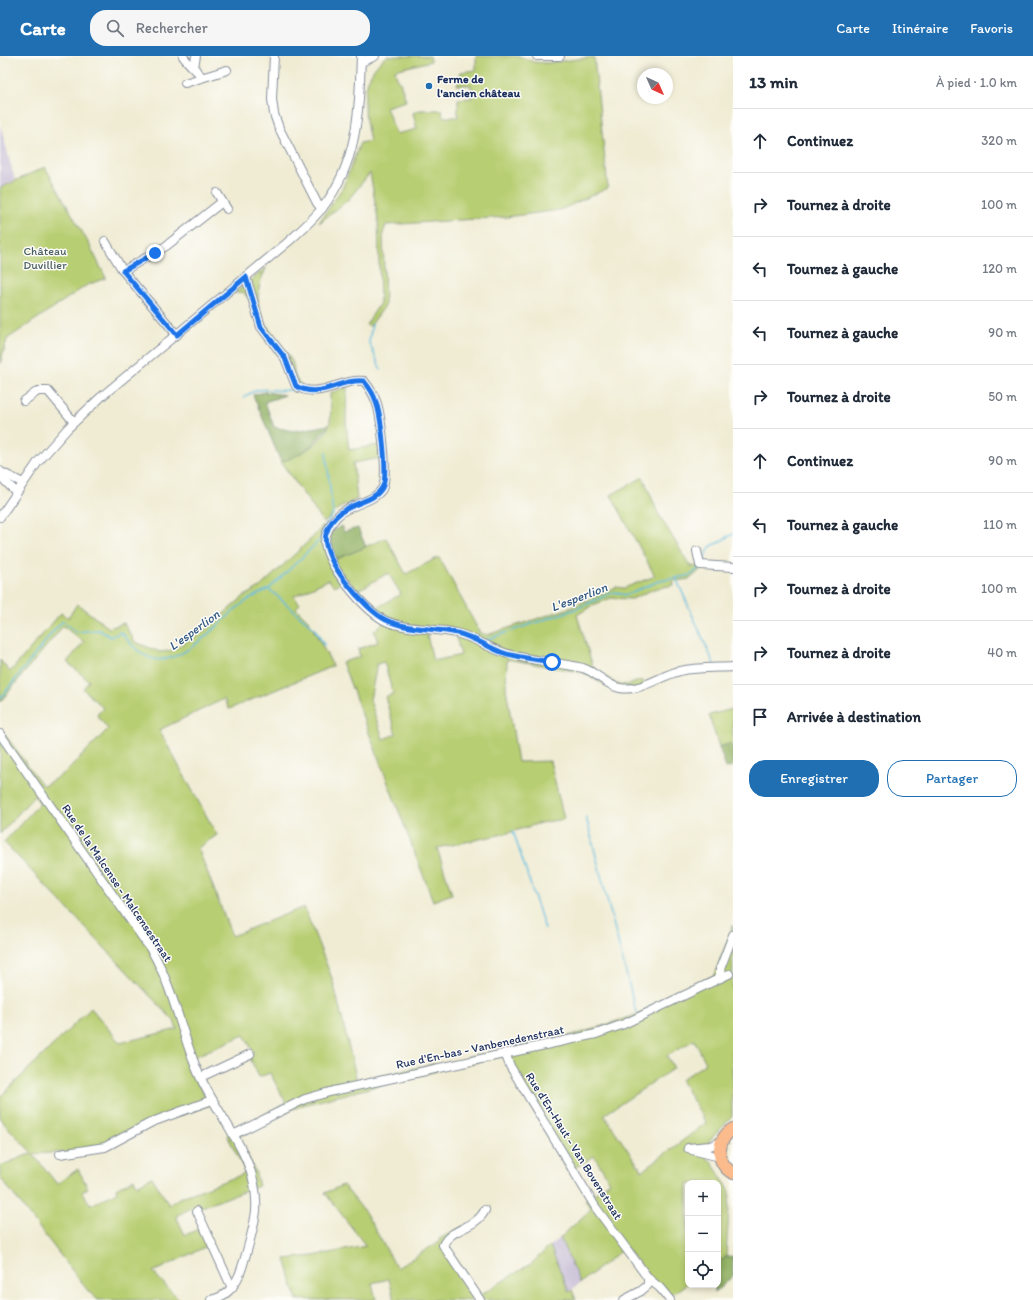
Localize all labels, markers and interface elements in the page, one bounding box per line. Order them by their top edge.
search box [90,10,370,46]
text: Carte [20,17,66,40]
icon: search [104,17,126,39]
text: Rechercher [136,19,208,37]
text: Carte [836,20,870,37]
text: Itinéraire [892,20,948,37]
text: Favoris [970,20,1013,37]
north arrow [637,68,673,104]
place label: Ferme de l'ancien château [437,72,520,100]
text: 13 min [749,72,798,92]
text: À pied · 1.0 km [936,75,1017,90]
marker: Ferme de l'ancien château [424,81,434,91]
icon: ahead [749,130,771,152]
text: Continuez [787,132,853,150]
text: 320 m [981,133,1017,148]
icon: right [749,194,771,216]
text: Tournez à droite [787,196,891,214]
text: 100 m [981,197,1017,212]
park label: Château Duvillier [23,244,67,272]
route end [146,244,164,262]
icon: left [749,258,771,280]
text: Tournez à gauche [787,260,898,278]
text: 120 m [982,261,1017,276]
icon: left [749,322,771,344]
text: Tournez à gauche [787,324,898,342]
text: 90 m [988,325,1017,340]
icon: right [749,386,771,408]
text: Tournez à droite [787,388,891,406]
text: 50 m [988,389,1017,404]
icon: ahead [749,450,771,472]
text: Continuez [787,452,853,470]
text: 90 m [988,453,1017,468]
icon: left [749,514,771,536]
text: Tournez à gauche [787,516,898,534]
text: 110 m [983,517,1017,532]
icon: right [749,578,771,600]
water label: L'esperlion [549,579,609,615]
text: Tournez à droite [787,580,891,598]
text: 100 m [981,581,1017,596]
water label: L'esperlion [166,606,222,653]
icon: right [749,642,771,664]
text: Tournez à droite [787,644,891,662]
text: 40 m [987,645,1017,660]
route start [543,653,561,671]
icon: arrive [749,706,771,728]
text: Arrivée à destination [787,708,921,726]
button: Enregistrer [749,760,879,797]
button: Partager [887,760,1017,797]
street label: Rue de la Malcense - Malcensestraat [59,802,175,965]
street label: Rue d'En-bas - Vanbenedenstraat [395,1022,566,1072]
street label: Rue d'En-Haut - Van Bovenstraat [523,1070,625,1223]
map controls [685,1180,721,1288]
button: + [685,1180,721,1216]
button: − [685,1216,721,1252]
button: locate [685,1252,721,1288]

